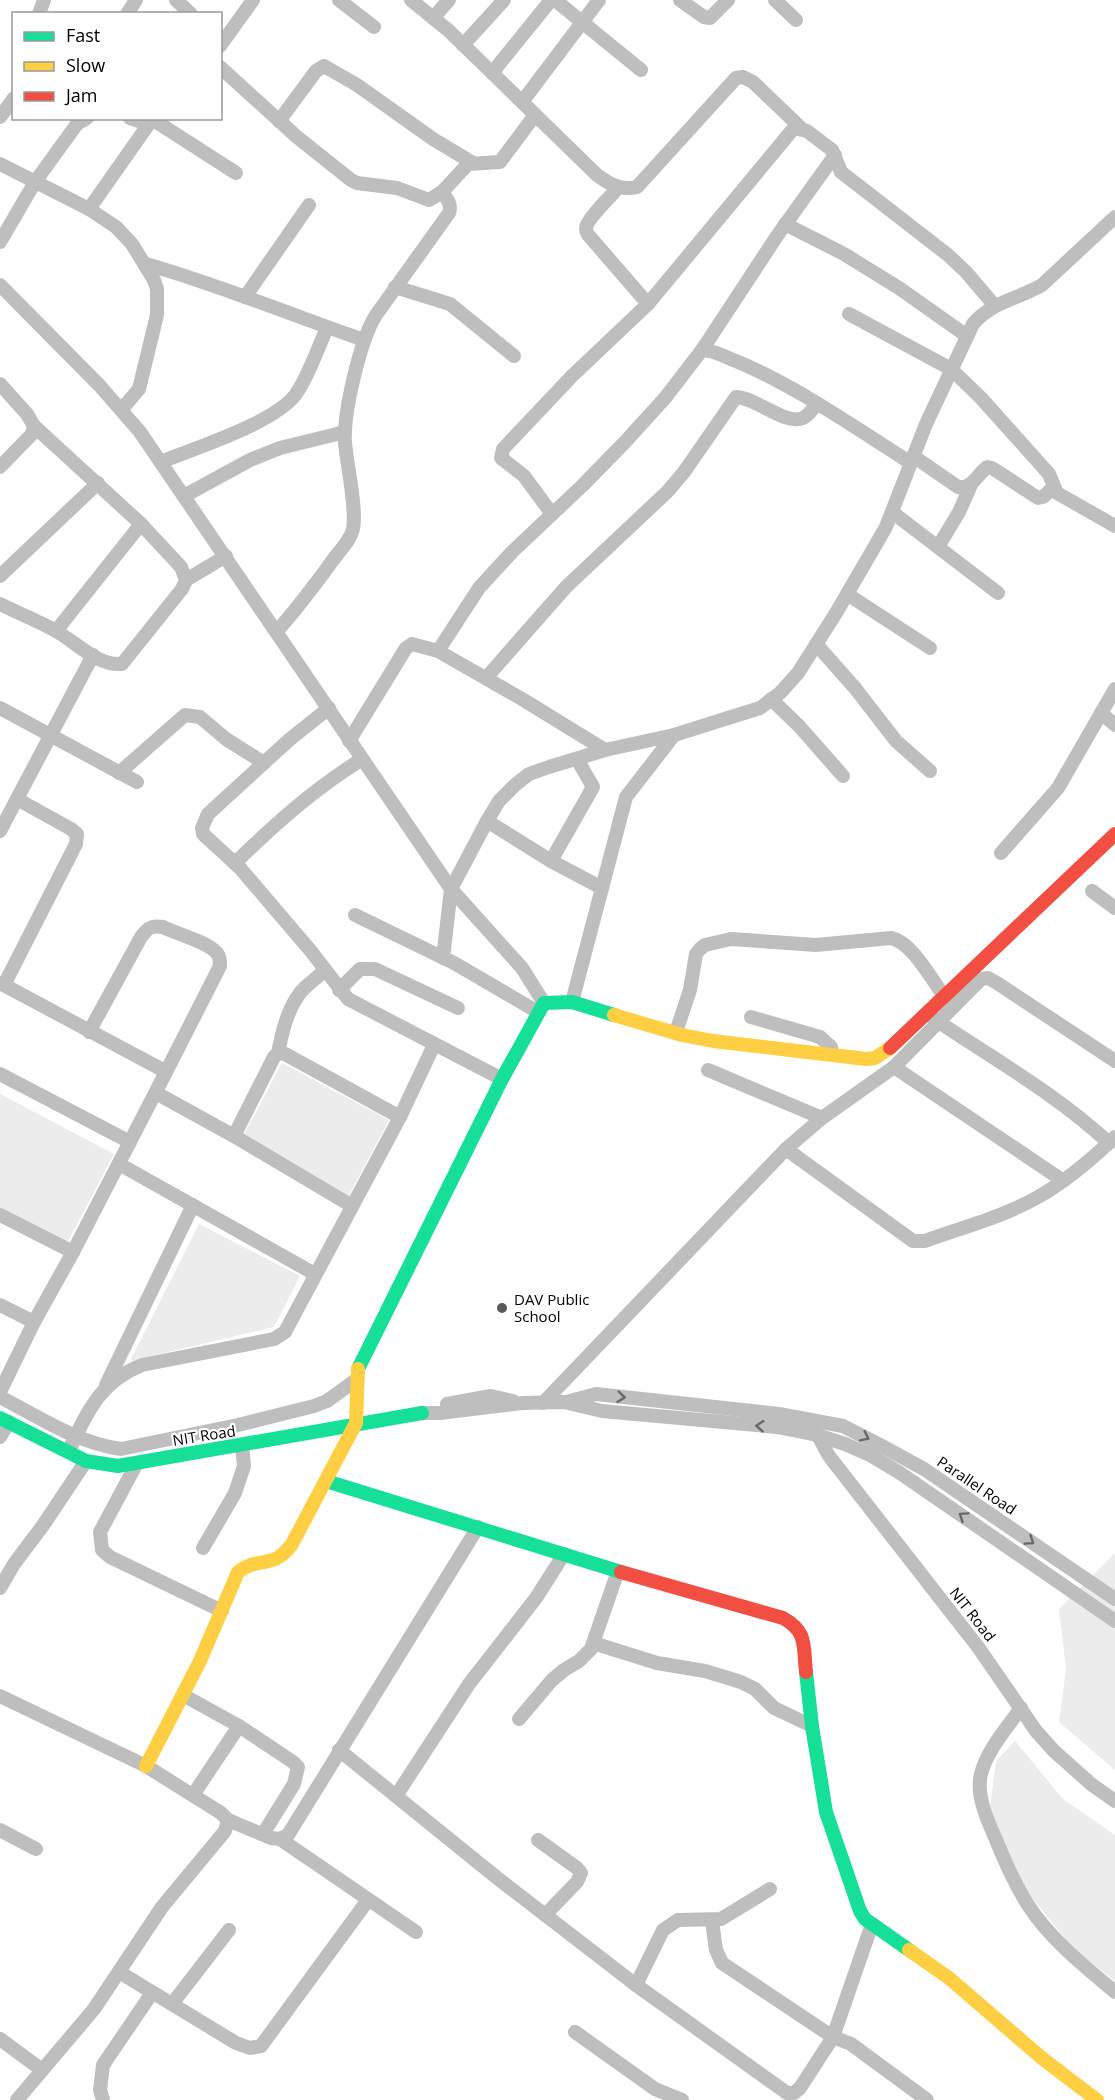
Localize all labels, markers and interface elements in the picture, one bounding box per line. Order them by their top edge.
legend [12,12,222,120]
text: Fast [66,23,100,47]
text: Slow [66,53,105,77]
text: Jam [64,83,98,107]
place label: DAV Public School [514,1289,589,1326]
marker: DAV Public School [495,1301,509,1315]
one-way arrow [617,1390,626,1403]
street label: NIT Road [171,1420,237,1450]
one-way arrow [755,1420,764,1433]
one-way arrow [859,1430,870,1442]
street label: Parallel Road [934,1451,1020,1519]
one-way arrow [959,1512,970,1523]
one-way arrow [1024,1534,1034,1546]
street label: NIT Road [946,1583,1000,1645]

